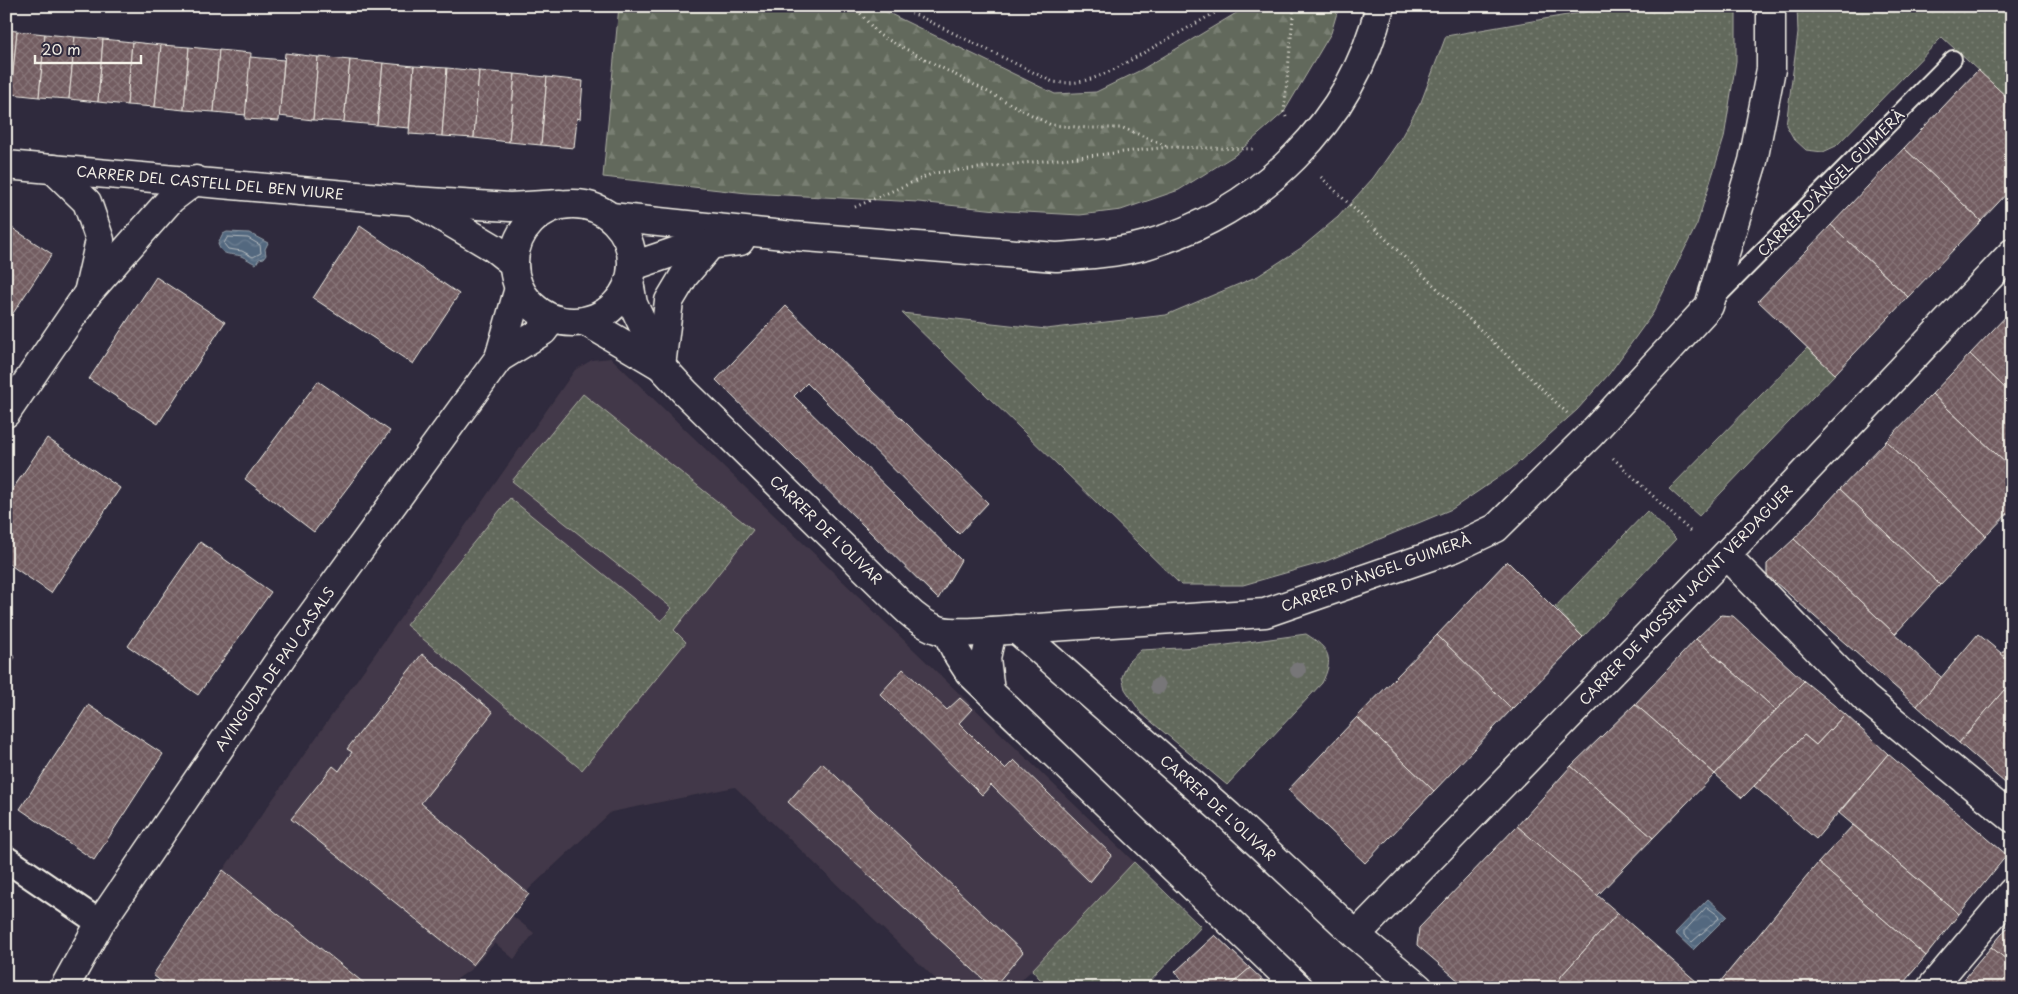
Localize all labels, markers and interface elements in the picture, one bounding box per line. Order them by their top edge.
scale bar [35,32,141,64]
text: 20 m [42,37,81,60]
street label: CARRER D'ÀNGEL GUIMERÀ [1752,104,1909,261]
street label: CARRER DEL CASTELL DEL BEN VIURE [75,160,345,205]
street label: CARRER DE L'OLIVAR [765,470,887,589]
street label: CARRER DE MOSSÈN JACINT VERDAGUER [1574,479,1797,710]
street label: CARRER D'ÀNGEL GUIMERÀ [1278,528,1474,617]
street label: AVINGUDA DE PAU CASALS [210,582,339,755]
street label: CARRER DE L'OLIVAR [1156,750,1281,865]

